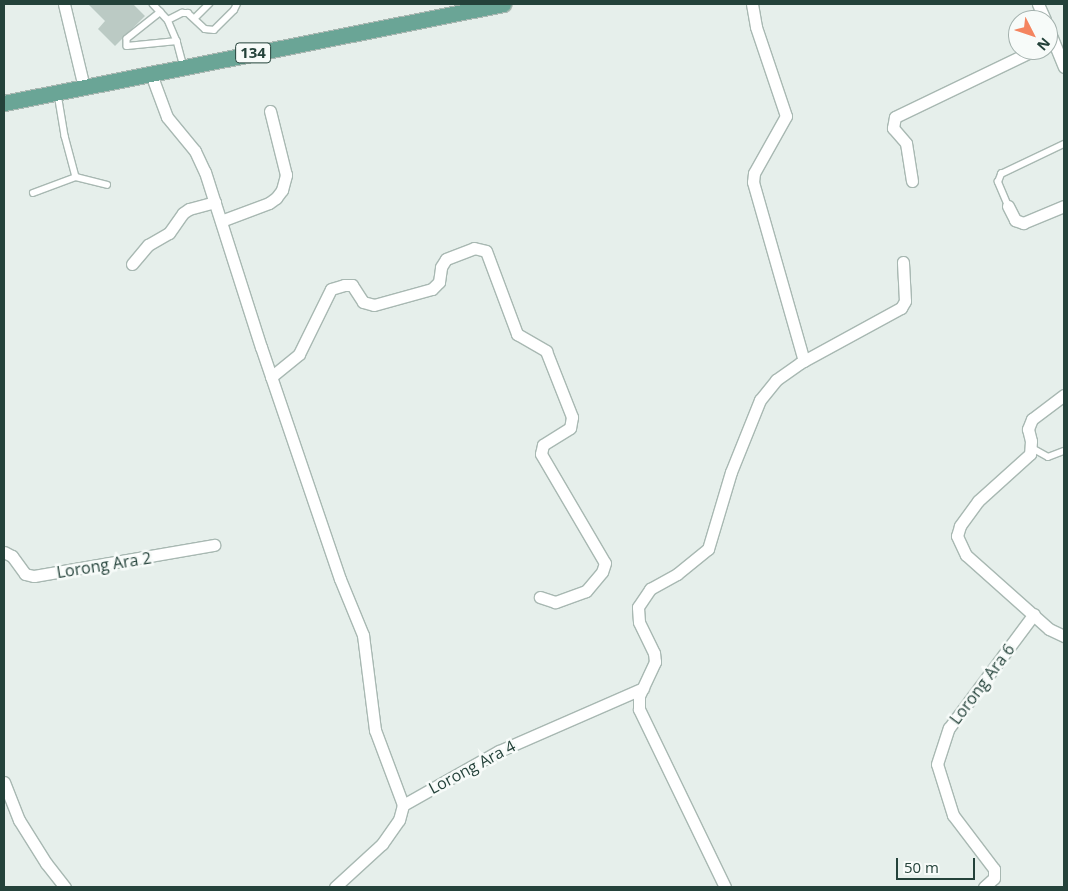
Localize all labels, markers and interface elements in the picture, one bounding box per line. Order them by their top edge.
north arrow [1008,10,1058,60]
text: N [1033,34,1055,55]
road number: 134 [234,40,272,66]
street label: Lorong Ara 2 [55,548,153,582]
street label: Lorong Ara 6 [946,640,1018,728]
street label: Lorong Ara 4 [425,736,519,798]
scale bar [898,848,977,880]
text: 50 m [904,857,939,877]

